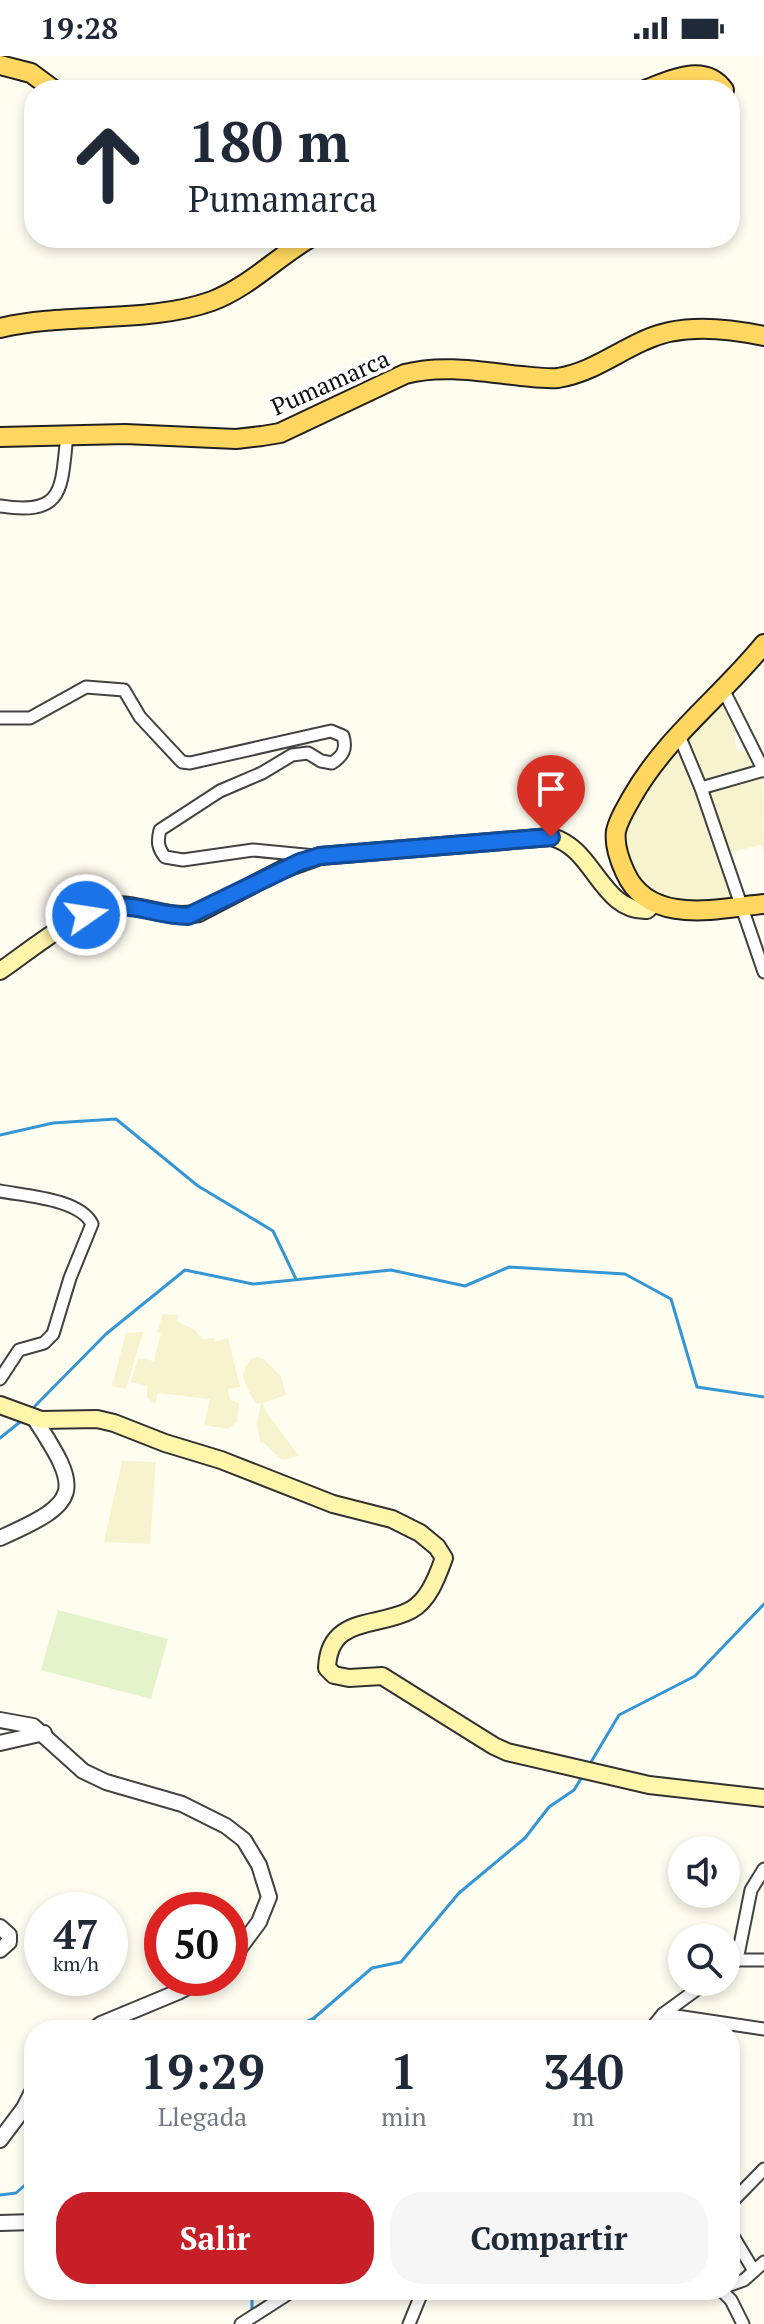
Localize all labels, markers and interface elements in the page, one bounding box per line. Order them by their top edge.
text: 19:28 [40,8,118,48]
text: 180 m [188,104,350,178]
icon: ahead [56,112,160,216]
text: Pumamarca [188,175,377,222]
street label: Pumamarca [266,342,394,422]
pin [517,755,585,837]
icon: arrive [529,767,573,811]
position arrow [44,873,128,957]
map controls [668,1836,740,1996]
button: sound [668,1836,740,1908]
speed limit sign: 50 [144,1892,248,1996]
text: 47 [53,1907,99,1960]
button: search [668,1924,740,1996]
text: km/h [53,1950,99,1977]
text: 19:29 [140,2039,265,2103]
text: 1 [390,2039,417,2103]
text: 340 [543,2039,624,2103]
text: Llegada [158,2099,247,2133]
text: min [381,2099,427,2133]
text: m [572,2099,595,2133]
button: Salir [56,2192,374,2284]
button: Compartir [390,2192,708,2284]

